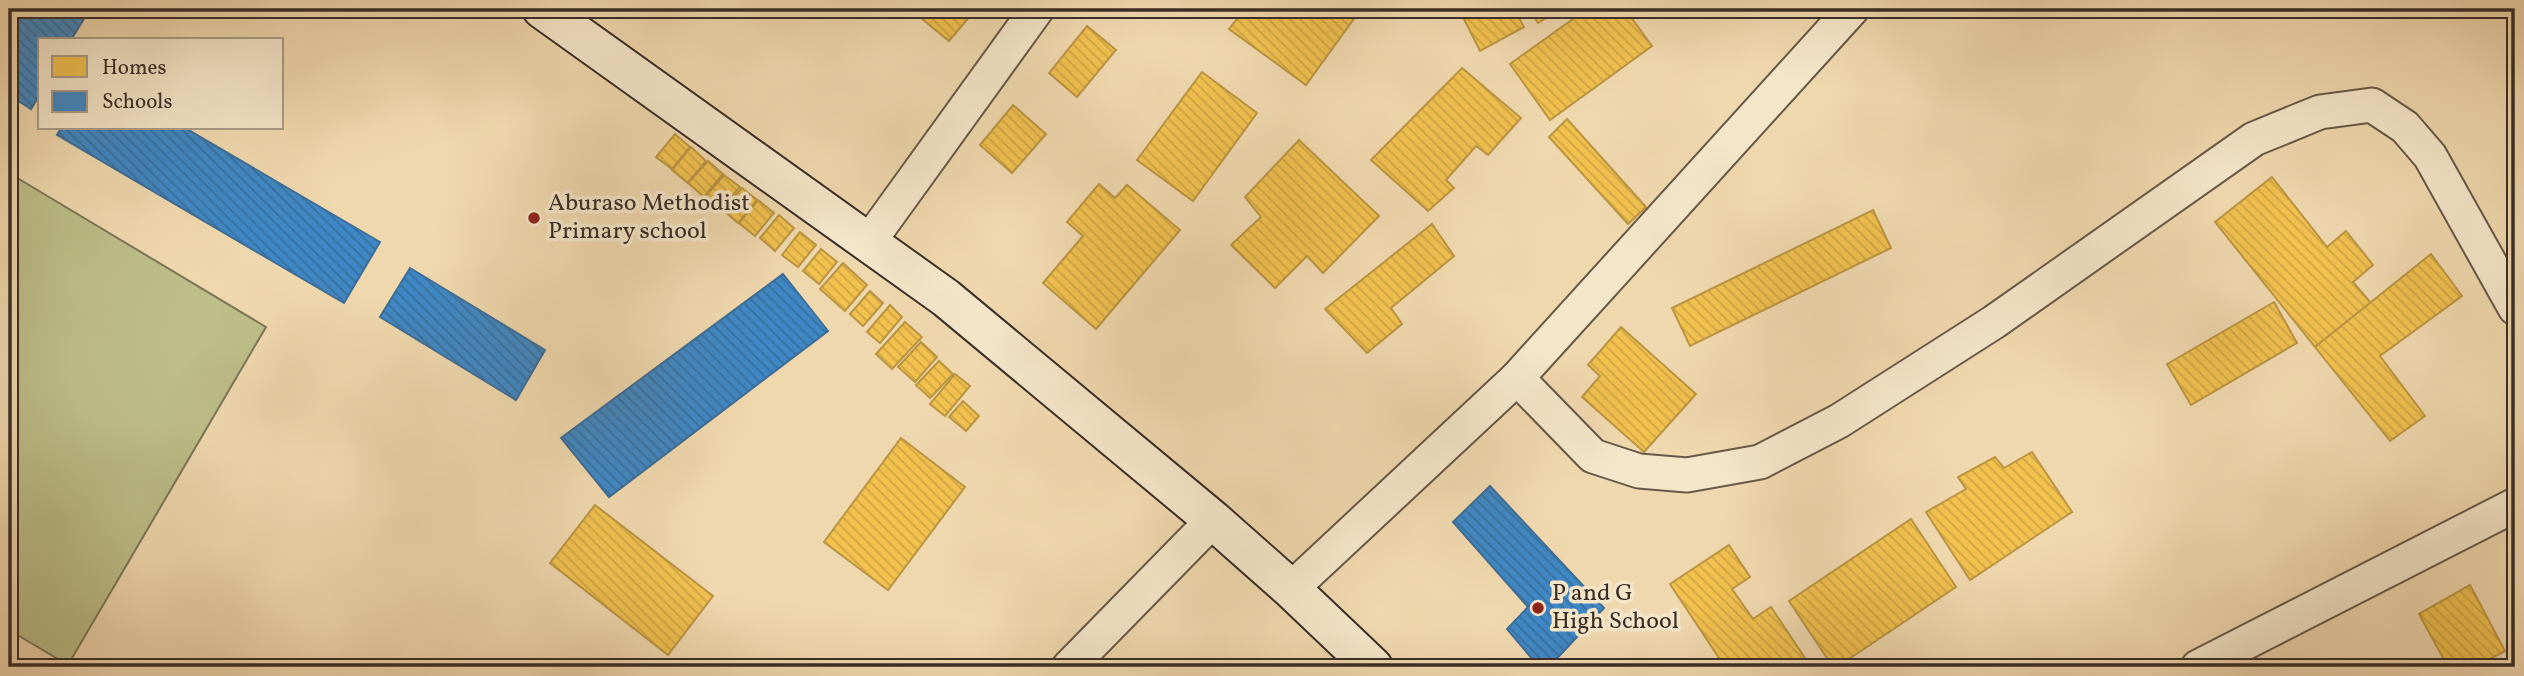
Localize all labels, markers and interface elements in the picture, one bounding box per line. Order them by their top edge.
legend [38,38,284,130]
text: Homes [102,54,167,83]
text: Schools [102,88,172,117]
place label: Aburaso Methodist Primary school [548,187,750,249]
marker: Aburaso Methodist Primary school [526,210,542,226]
place label: P and G High School [1552,577,1679,639]
marker: P and G High School [1530,600,1546,616]

